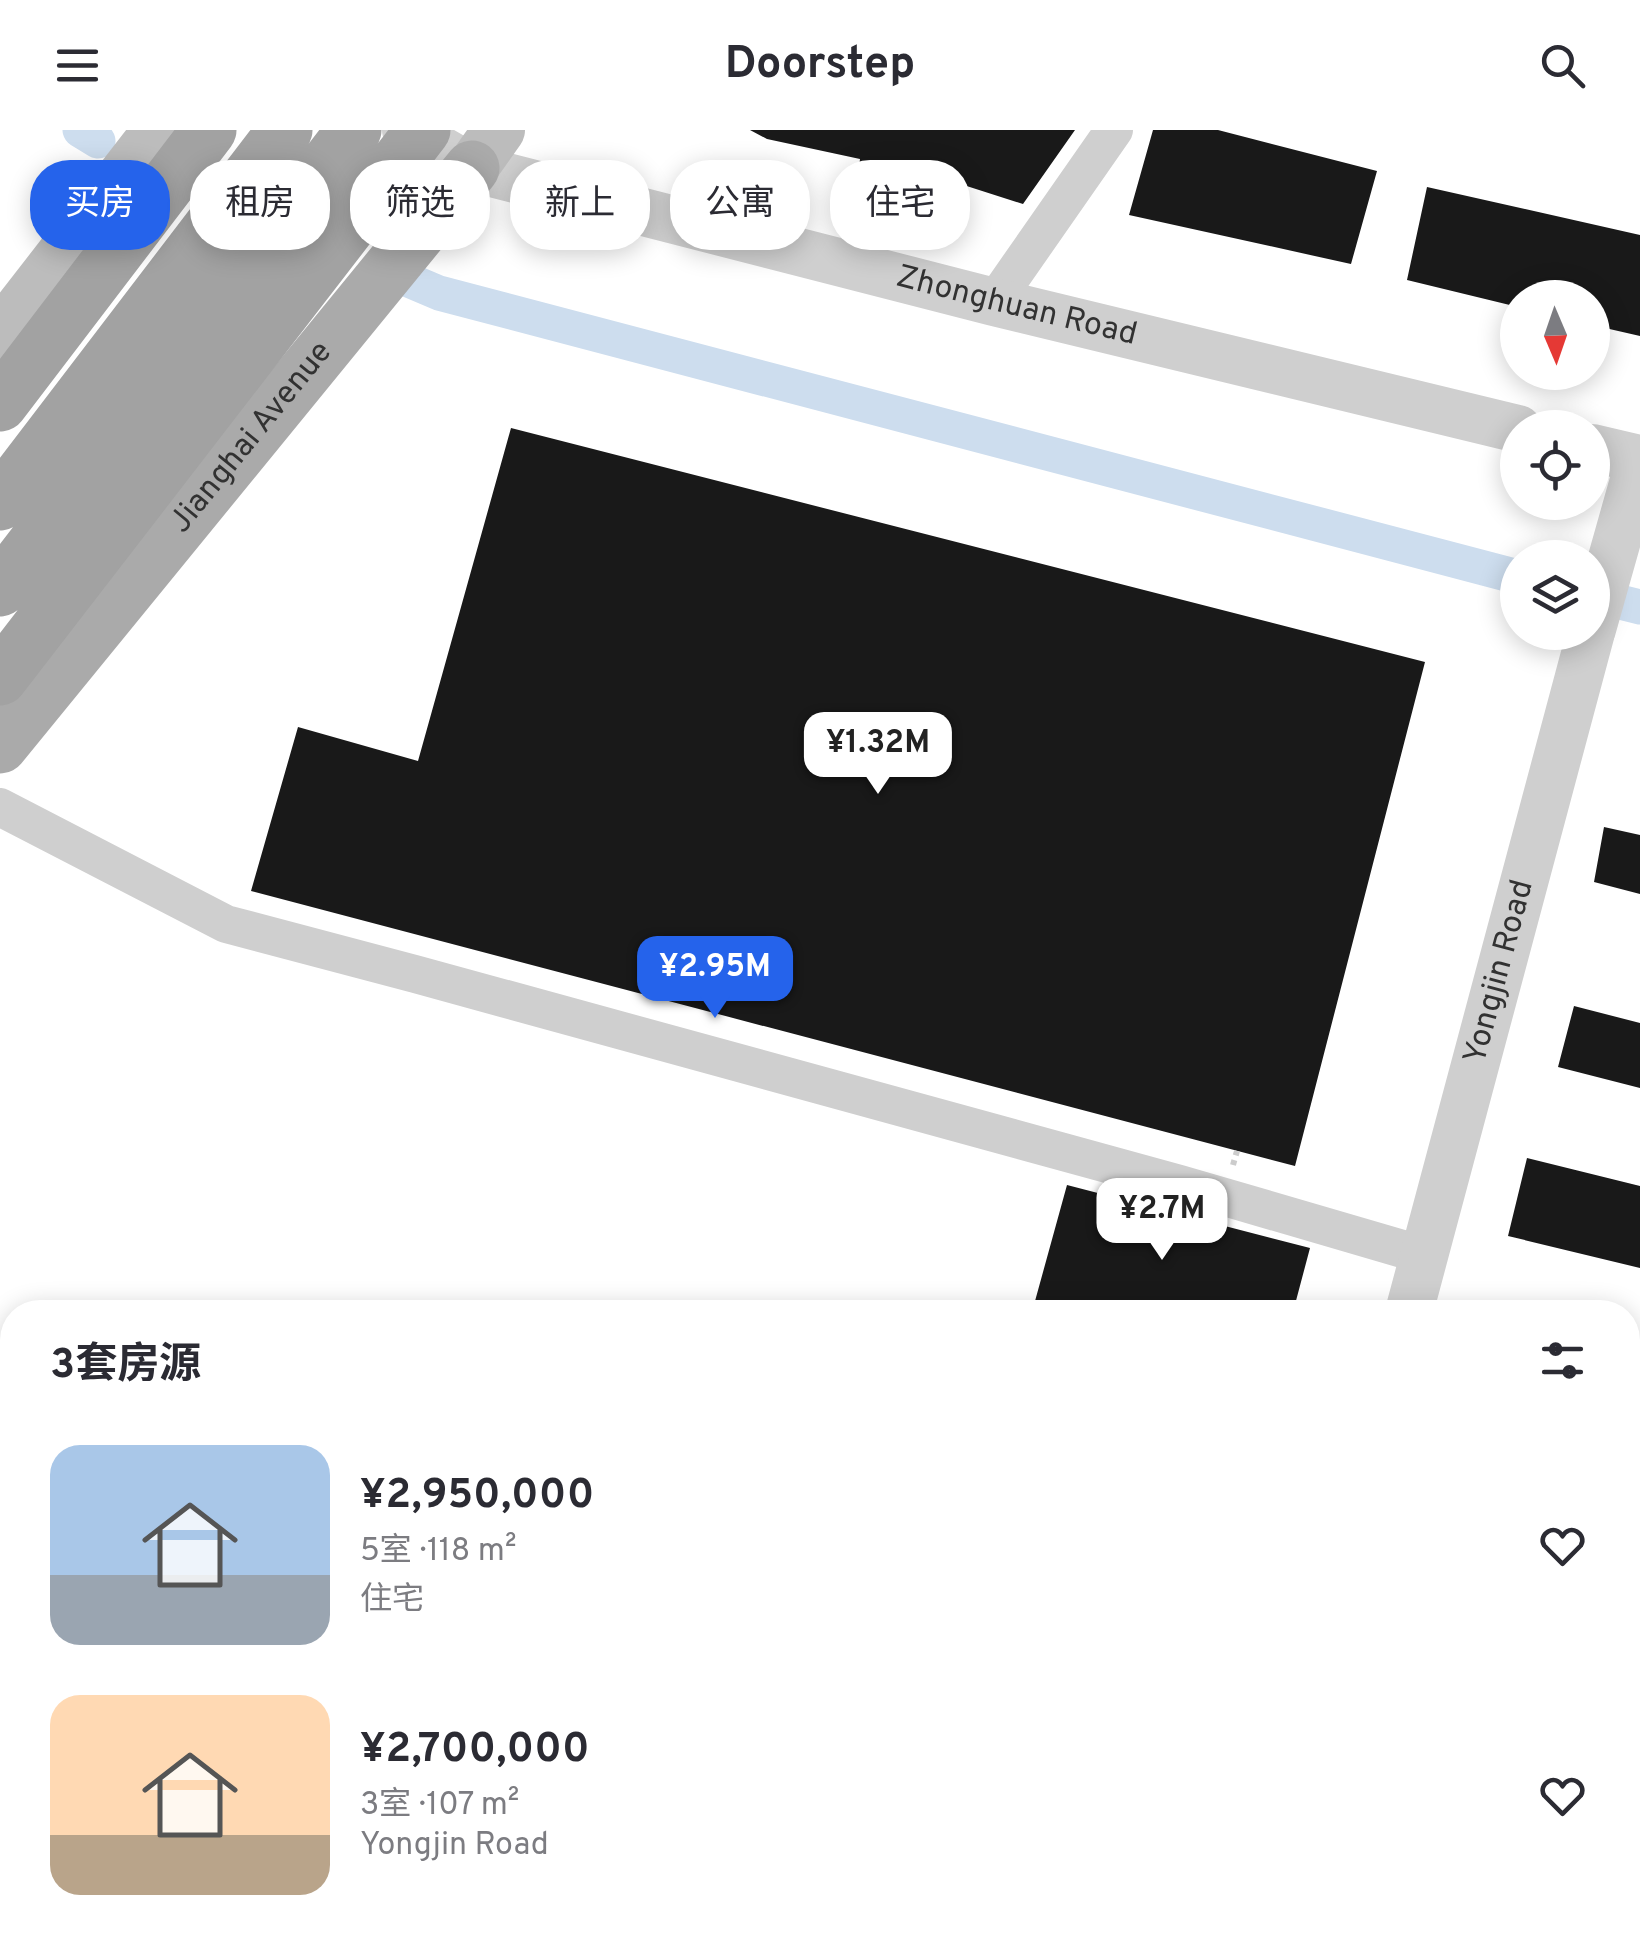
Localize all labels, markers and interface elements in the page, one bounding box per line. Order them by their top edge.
text: Doorstep [725,37,915,94]
icon: menu [50,38,105,93]
icon: search [1535,38,1590,93]
chip: 买房 [30,160,170,250]
chip: 租房 [190,160,330,250]
chip: 筛选 [350,160,490,250]
chip: 新上 [510,160,650,250]
chip: 公寓 [670,160,810,250]
chip: 住宅 [830,160,970,250]
street label: Zhonghuan Road [892,258,1141,356]
north arrow [1500,280,1610,390]
map controls [1500,280,1610,650]
street label: Jianghai Avenue [162,334,342,542]
button: locate [1500,410,1610,520]
button: layers [1500,540,1610,650]
pin: ¥1.32M [797,712,959,797]
text: ¥1.32M [826,724,930,764]
street label: Yongjin Road [1456,876,1544,1068]
pin: ¥2.95M [634,936,796,1021]
text: ¥2.95M [659,948,771,988]
pin: ¥2.7M [1092,1178,1232,1263]
text: ¥2.7M [1118,1190,1206,1230]
icon: filters [1535,1333,1590,1388]
text: 3套房源 [50,1340,201,1393]
text: ¥2,950,000 [360,1470,594,1523]
icon: home [130,1485,250,1605]
icon: heart [1535,1518,1590,1573]
text: 5室 · 118 m² [360,1532,517,1572]
text: 住宅 [360,1581,424,1621]
text: ¥2,700,000 [360,1724,590,1777]
icon: home [130,1735,250,1855]
icon: heart [1535,1768,1590,1823]
text: 3室 · 107 m² [360,1786,519,1826]
text: Yongjin Road [360,1826,549,1866]

